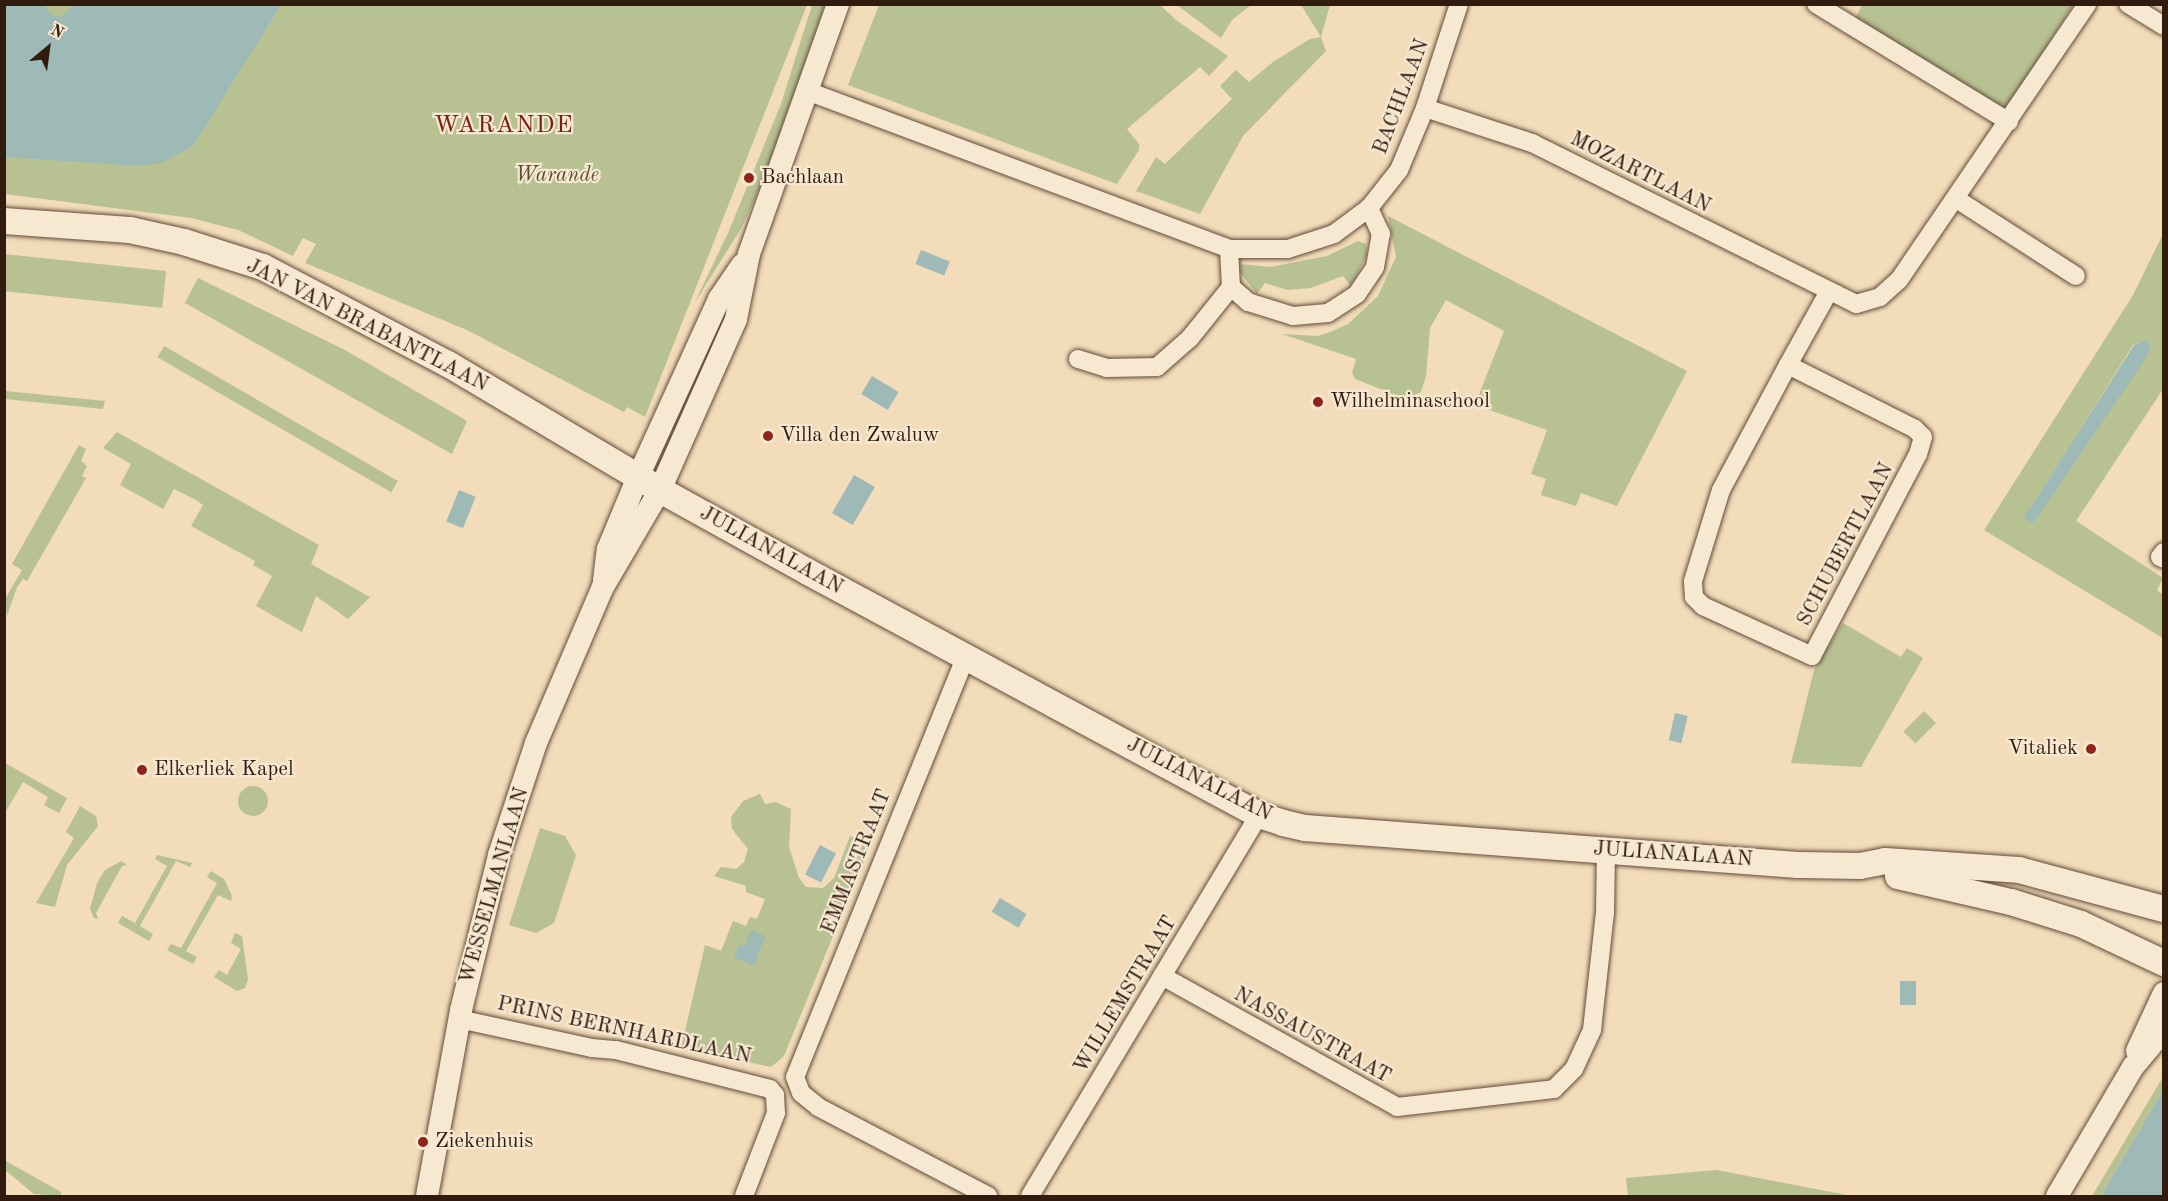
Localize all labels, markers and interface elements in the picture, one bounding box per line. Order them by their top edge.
north arrow [18,18,78,78]
text: N [47,22,66,42]
street label: BACHLAAN [1368,36,1436,158]
district label: WARANDE [434,113,574,141]
street label: MOZARTLAAN [1565,127,1715,219]
park label: Warande [515,163,599,189]
place label: Bachlaan [761,165,844,191]
marker: Bachlaan [742,171,756,185]
street label: JAN VAN BRABANTLAAN [242,254,492,398]
place label: Wilhelminaschool [1330,389,1490,415]
marker: Wilhelminaschool [1311,395,1325,409]
place label: Villa den Zwaluw [780,423,939,449]
marker: Villa den Zwaluw [761,429,775,443]
street label: SCHUBERTLAAN [1792,459,1900,631]
street label: JULIANALAAN [695,501,847,601]
street label: JULIANALAAN [1122,732,1276,828]
place label: Vitaliek [2007,736,2078,762]
marker: Vitaliek [2082,740,2100,758]
place label: Elkerliek Kapel [154,757,294,783]
marker: Elkerliek Kapel [135,763,149,777]
street label: WESSELMANLAAN [455,785,535,987]
street label: EMMASTRAAT [816,786,898,938]
street label: JULIANALAAN [1592,837,1754,873]
street label: WILLEMSTRAAT [1069,912,1183,1078]
street label: NASSAUSTRAAT [1229,982,1395,1090]
street label: PRINS BERNHARDLAAN [495,992,753,1070]
place label: Ziekenhuis [435,1129,533,1155]
marker: Ziekenhuis [416,1135,430,1149]

